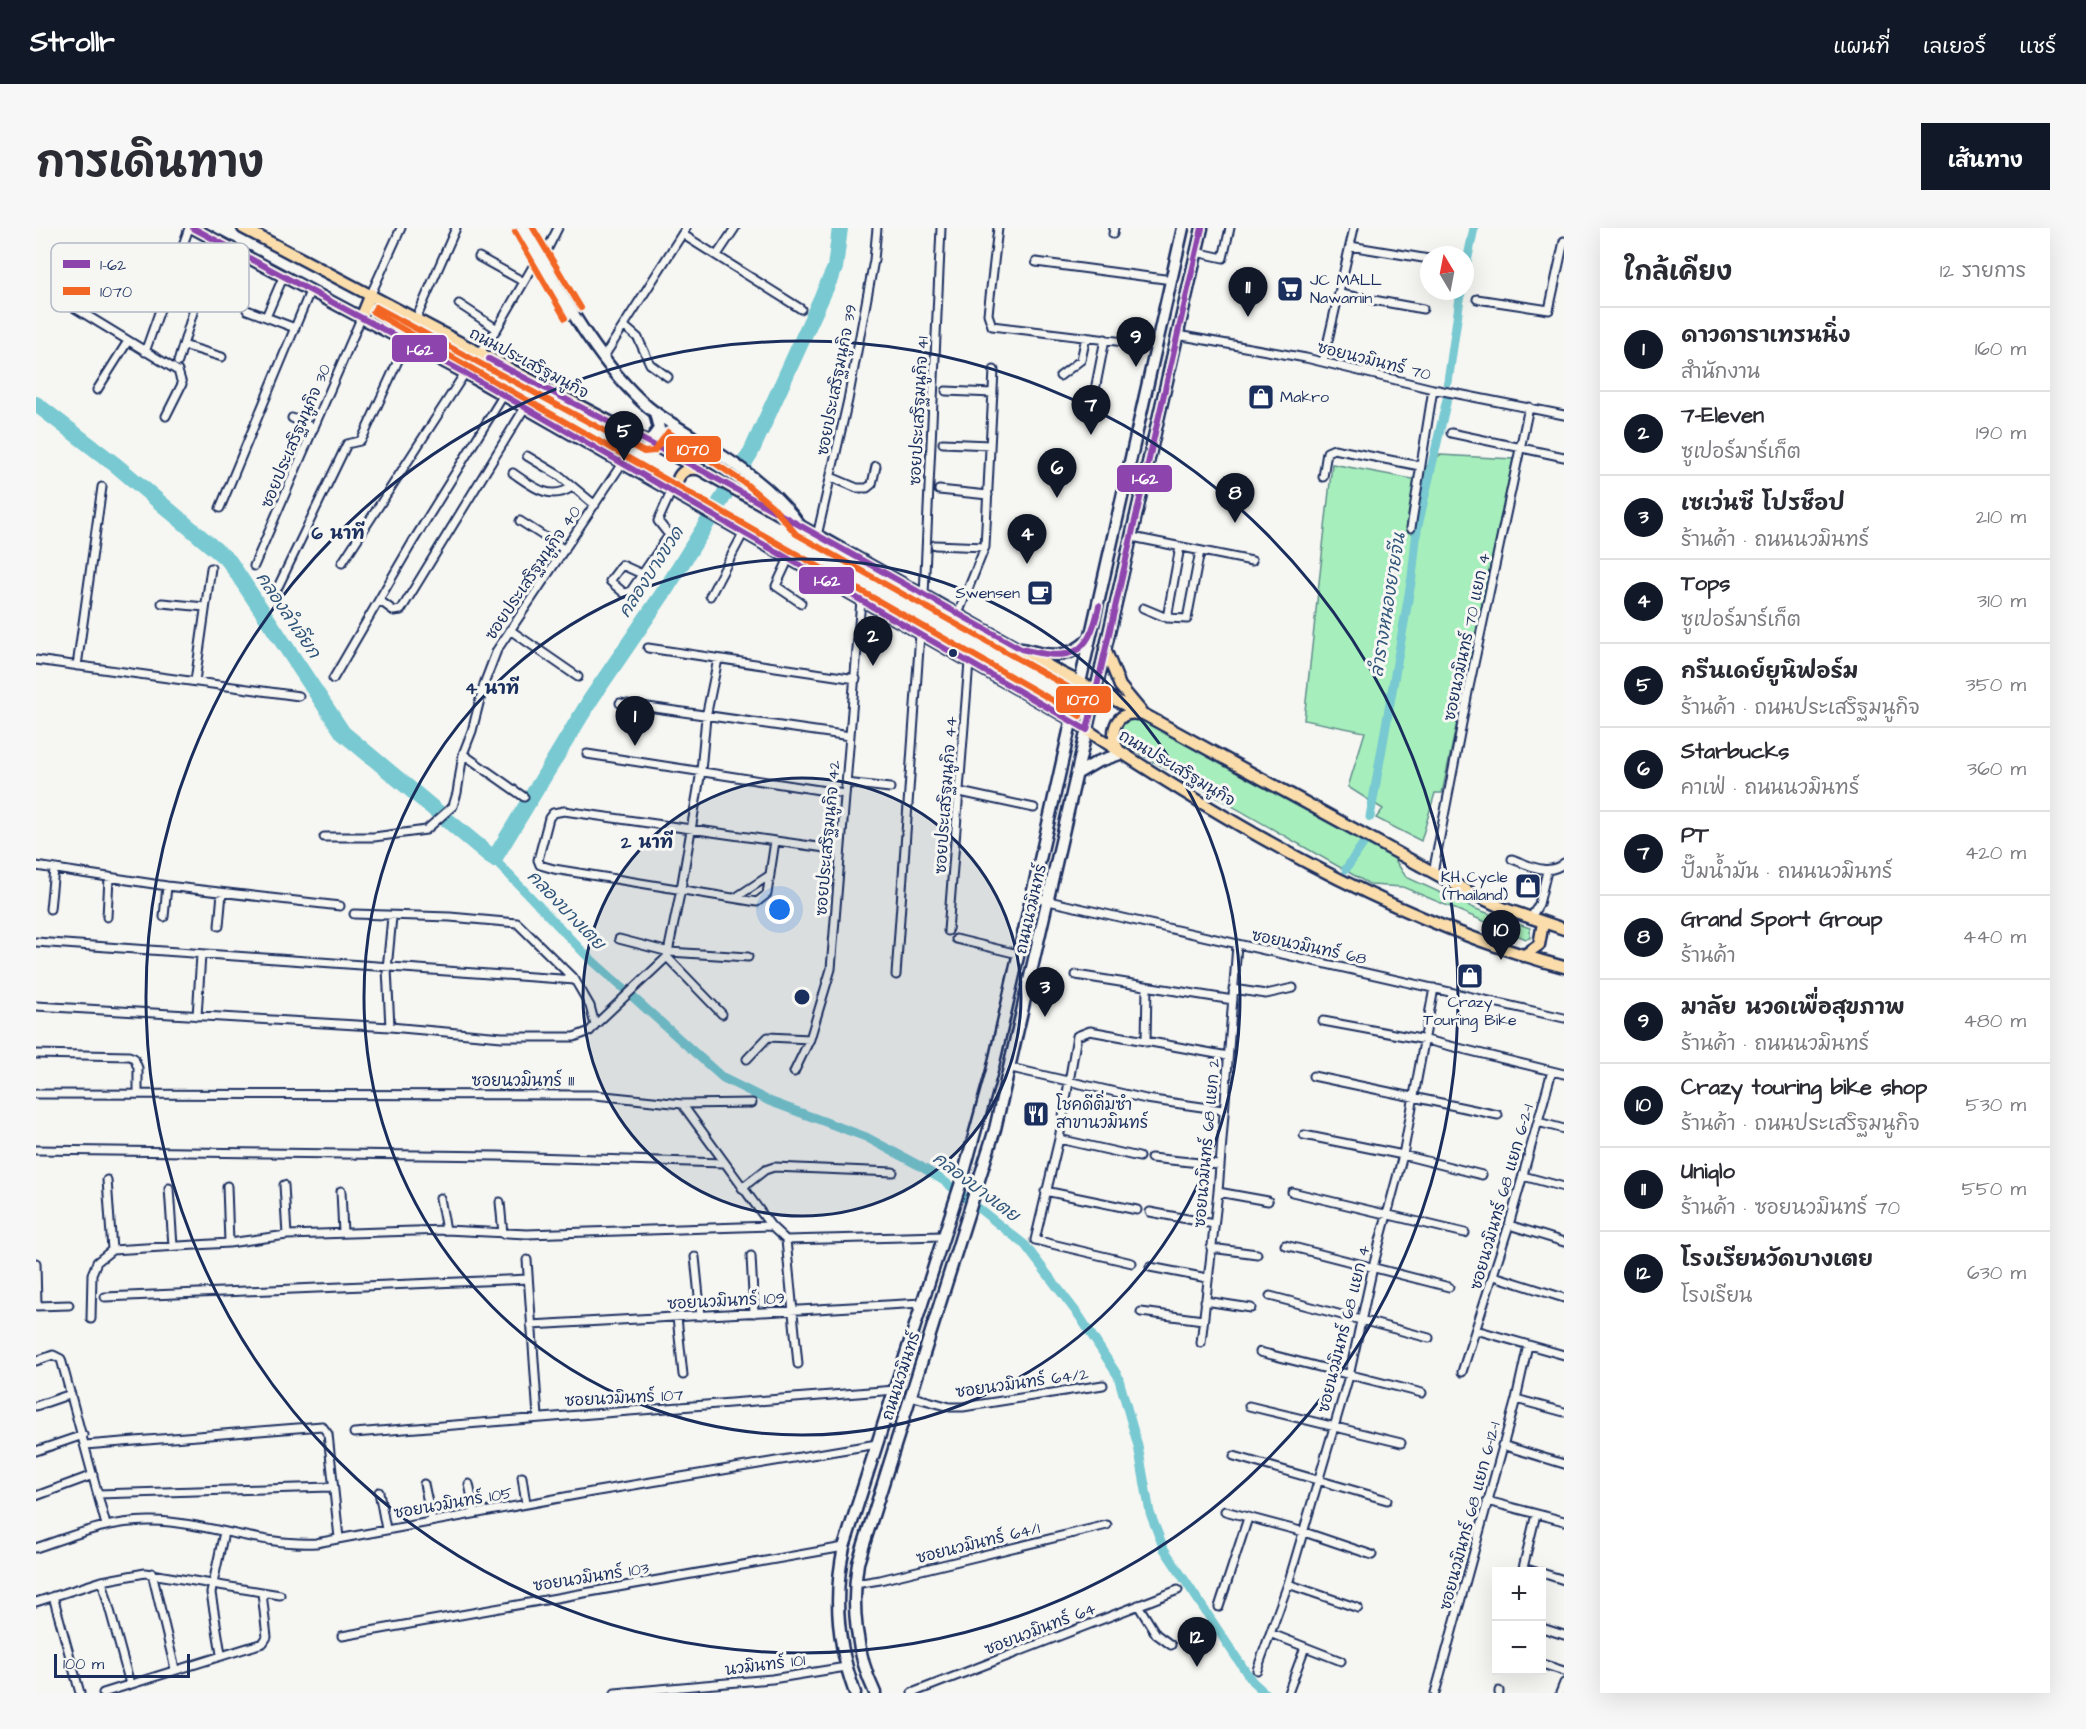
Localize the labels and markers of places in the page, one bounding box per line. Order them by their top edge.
pin: 11 [1228,268,1268,317]
place label: JC MALL Nawamin [1310,269,1382,309]
supermarket icon: JC MALL Nawamin [1275,274,1305,304]
pin: 9 [1116,318,1156,367]
shop icon: Makro [1246,382,1276,412]
pin: 7 [1072,386,1110,435]
place label: Makro [1280,386,1329,408]
pin: 5 [604,412,644,461]
pin: 6 [1038,448,1076,498]
pin: 8 [1216,474,1254,523]
pin: 4 [1008,514,1046,564]
cafe icon: Swensen [1025,578,1055,608]
place label: Swensen [955,582,1020,604]
pin: 2 [854,616,892,666]
unlabelled marker [947,647,959,659]
pin: 1 [616,696,654,746]
place label: KH Cycle (Thailand) [1441,866,1508,906]
shop icon: KH Cycle (Thailand) [1513,871,1543,901]
pin: 10 [1482,910,1520,960]
shop icon: Crazy Touring Bike [1455,961,1485,991]
pin: 3 [1026,968,1064,1017]
centre of rings [792,987,812,1007]
place label: Crazy Touring Bike [1423,991,1517,1032]
place label: โชคดีติ่มซำ สาขานวมินทร์ [1056,1090,1149,1134]
restaurant icon: โชคดีติ่มซำ สาขานวมินทร์ [1021,1099,1051,1129]
pin: 12 [1178,1618,1216,1667]

